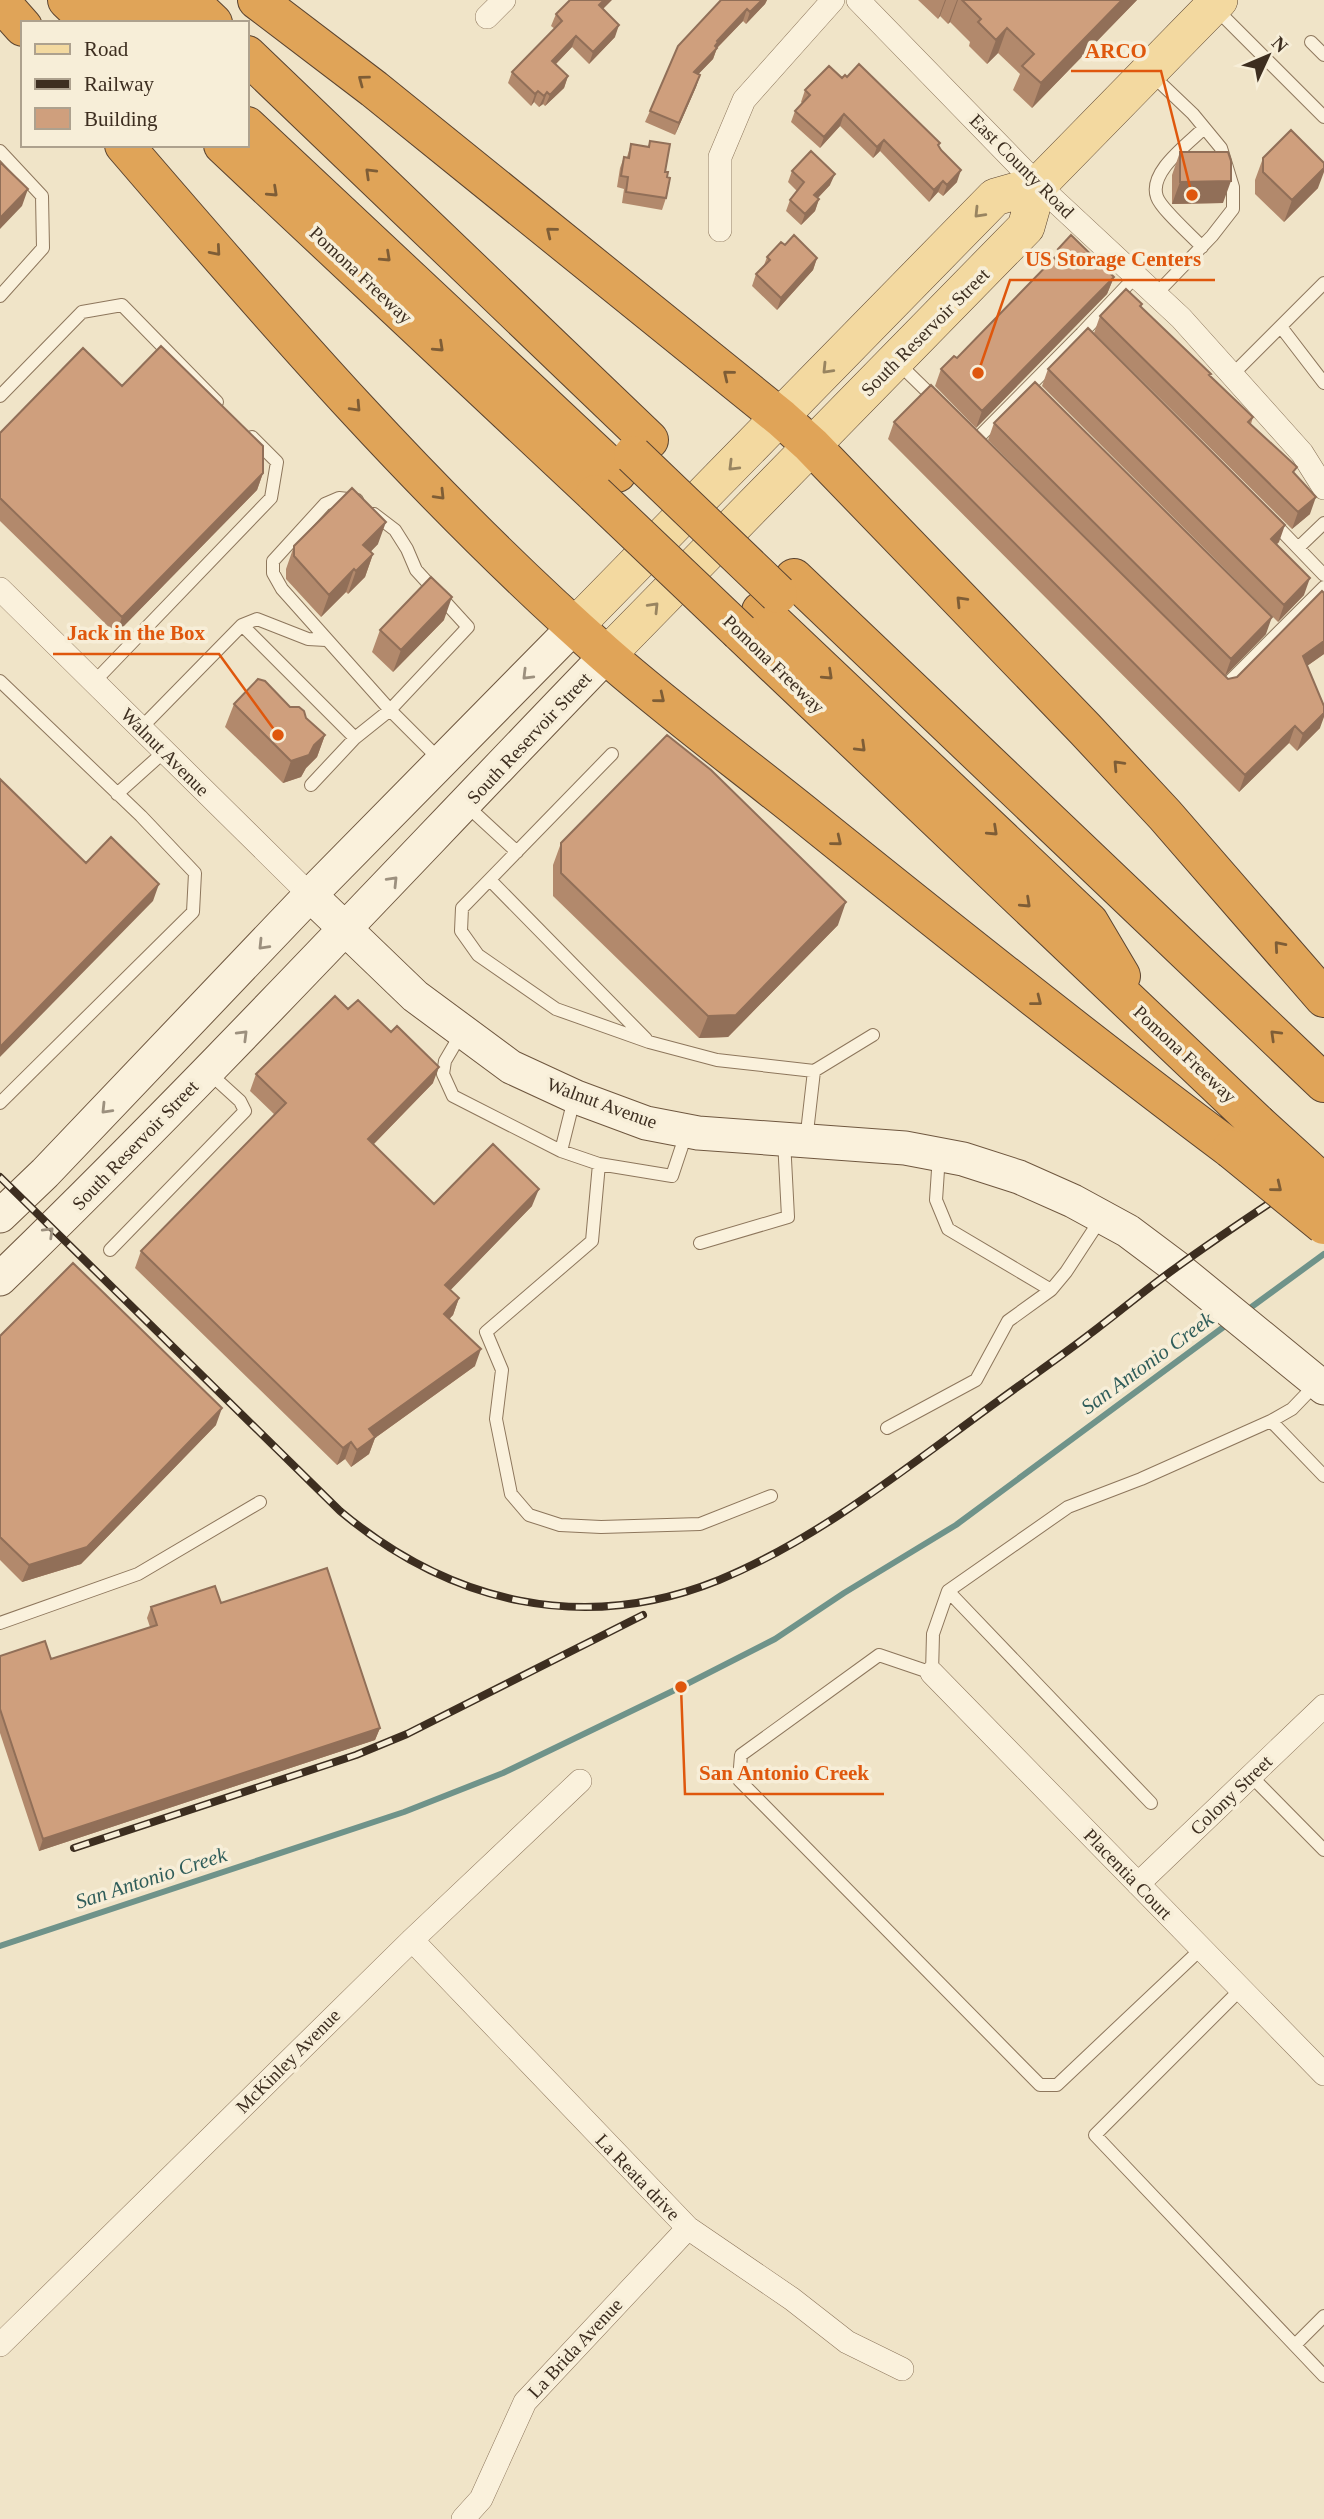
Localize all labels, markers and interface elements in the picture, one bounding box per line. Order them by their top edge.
legend [21,21,248,147]
north arrow [1233,21,1303,91]
callout: ARCO [1071,29,1161,71]
text: N [1268,32,1292,57]
text: Road [84,37,129,61]
text: ARCO [1085,39,1147,63]
text: Railway [84,72,154,96]
one-way arrow [358,76,371,89]
text: Building [84,107,158,131]
street label: East County Road [966,110,1079,223]
one-way arrow [365,168,378,181]
one-way arrow [264,183,277,196]
one-way arrow [974,205,987,218]
street label: Pomona Freeway [305,222,417,328]
one-way arrow [546,228,559,240]
callout: US Storage Centers [1010,238,1215,280]
one-way arrow [208,242,220,255]
text: US Storage Centers [1025,247,1201,271]
one-way arrow [378,248,391,261]
street label: South Reservoir Street [857,263,994,400]
one-way arrow [430,339,443,352]
one-way arrow [823,361,836,374]
one-way arrow [723,370,735,383]
one-way arrow [348,399,360,412]
one-way arrow [729,458,741,470]
one-way arrow [432,487,445,500]
one-way arrow [956,596,969,609]
one-way arrow [646,602,659,615]
street label: Pomona Freeway [719,610,829,718]
callout: Jack in the Box [53,612,219,654]
text: Jack in the Box [67,621,206,645]
one-way arrow [522,666,535,679]
one-way arrow [820,666,833,679]
street label: South Reservoir Street [463,667,596,808]
one-way arrow [652,690,664,703]
street label: Walnut Avenue [117,704,213,800]
one-way arrow [853,738,866,751]
one-way arrow [1114,760,1127,773]
one-way arrow [985,823,998,835]
one-way arrow [829,833,842,845]
one-way arrow [384,876,397,889]
one-way arrow [1018,895,1031,908]
one-way arrow [258,936,271,949]
one-way arrow [1275,941,1287,954]
one-way arrow [1030,992,1042,1005]
street label: Pomona Freeway [1129,1001,1241,1107]
one-way arrow [235,1030,248,1043]
one-way arrow [1270,1031,1283,1044]
street label: Walnut Avenue [544,1073,660,1133]
street label: South Reservoir Street [68,1075,203,1214]
one-way arrow [101,1101,114,1114]
one-way arrow [1269,1179,1282,1191]
one-way arrow [41,1227,54,1240]
water label: San Antonio Creek [1076,1307,1218,1419]
street label: Colony Street [1186,1750,1277,1839]
callout: San Antonio Creek [685,1752,884,1794]
text: San Antonio Creek [699,1761,869,1785]
street label: Placentia Court [1080,1824,1177,1924]
water label: San Antonio Creek [72,1842,230,1914]
street label: McKinley Avenue [232,2005,344,2117]
street label: La Reata drive [592,2129,684,2225]
street label: La Brida Avenue [524,2294,626,2402]

